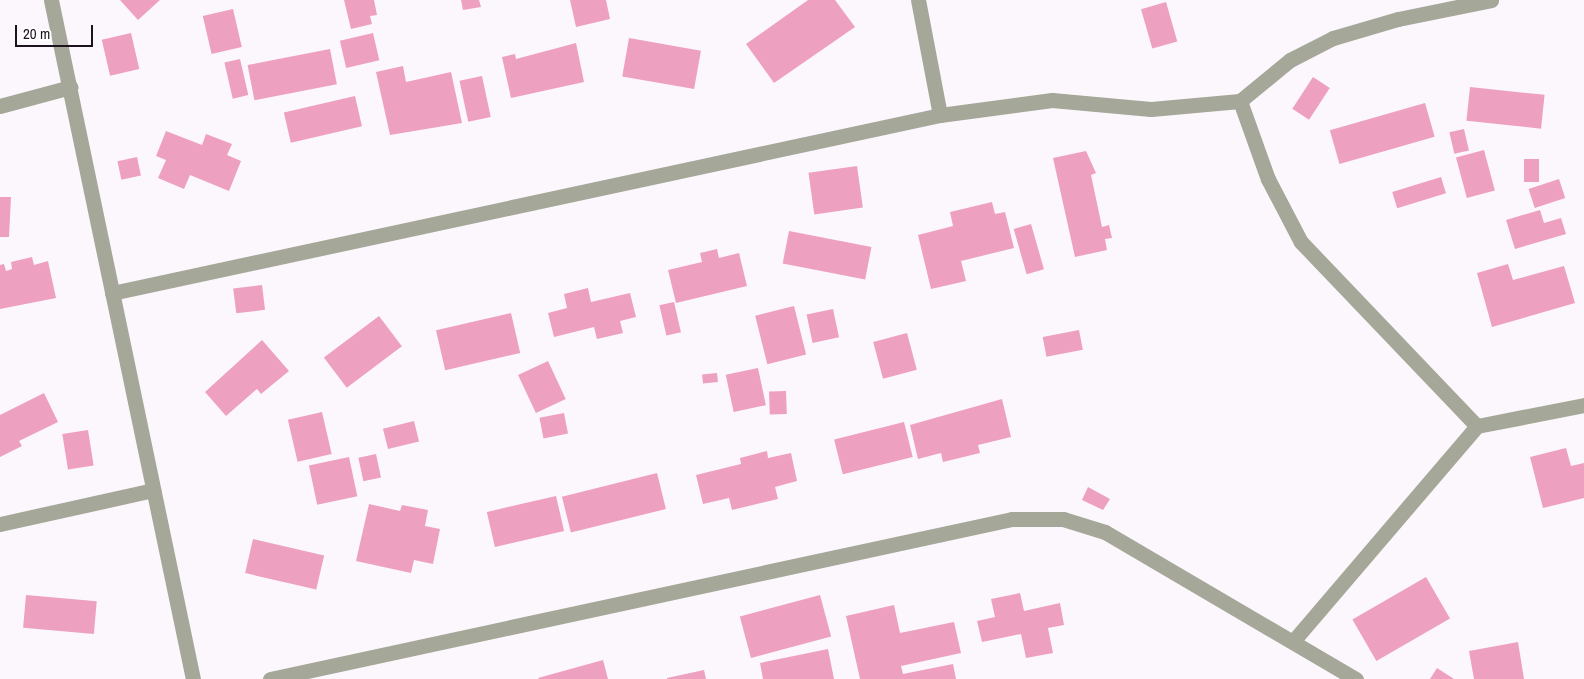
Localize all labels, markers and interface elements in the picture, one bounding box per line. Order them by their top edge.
scale bar [18,15,95,47]
text: 20 m [23,23,50,44]

